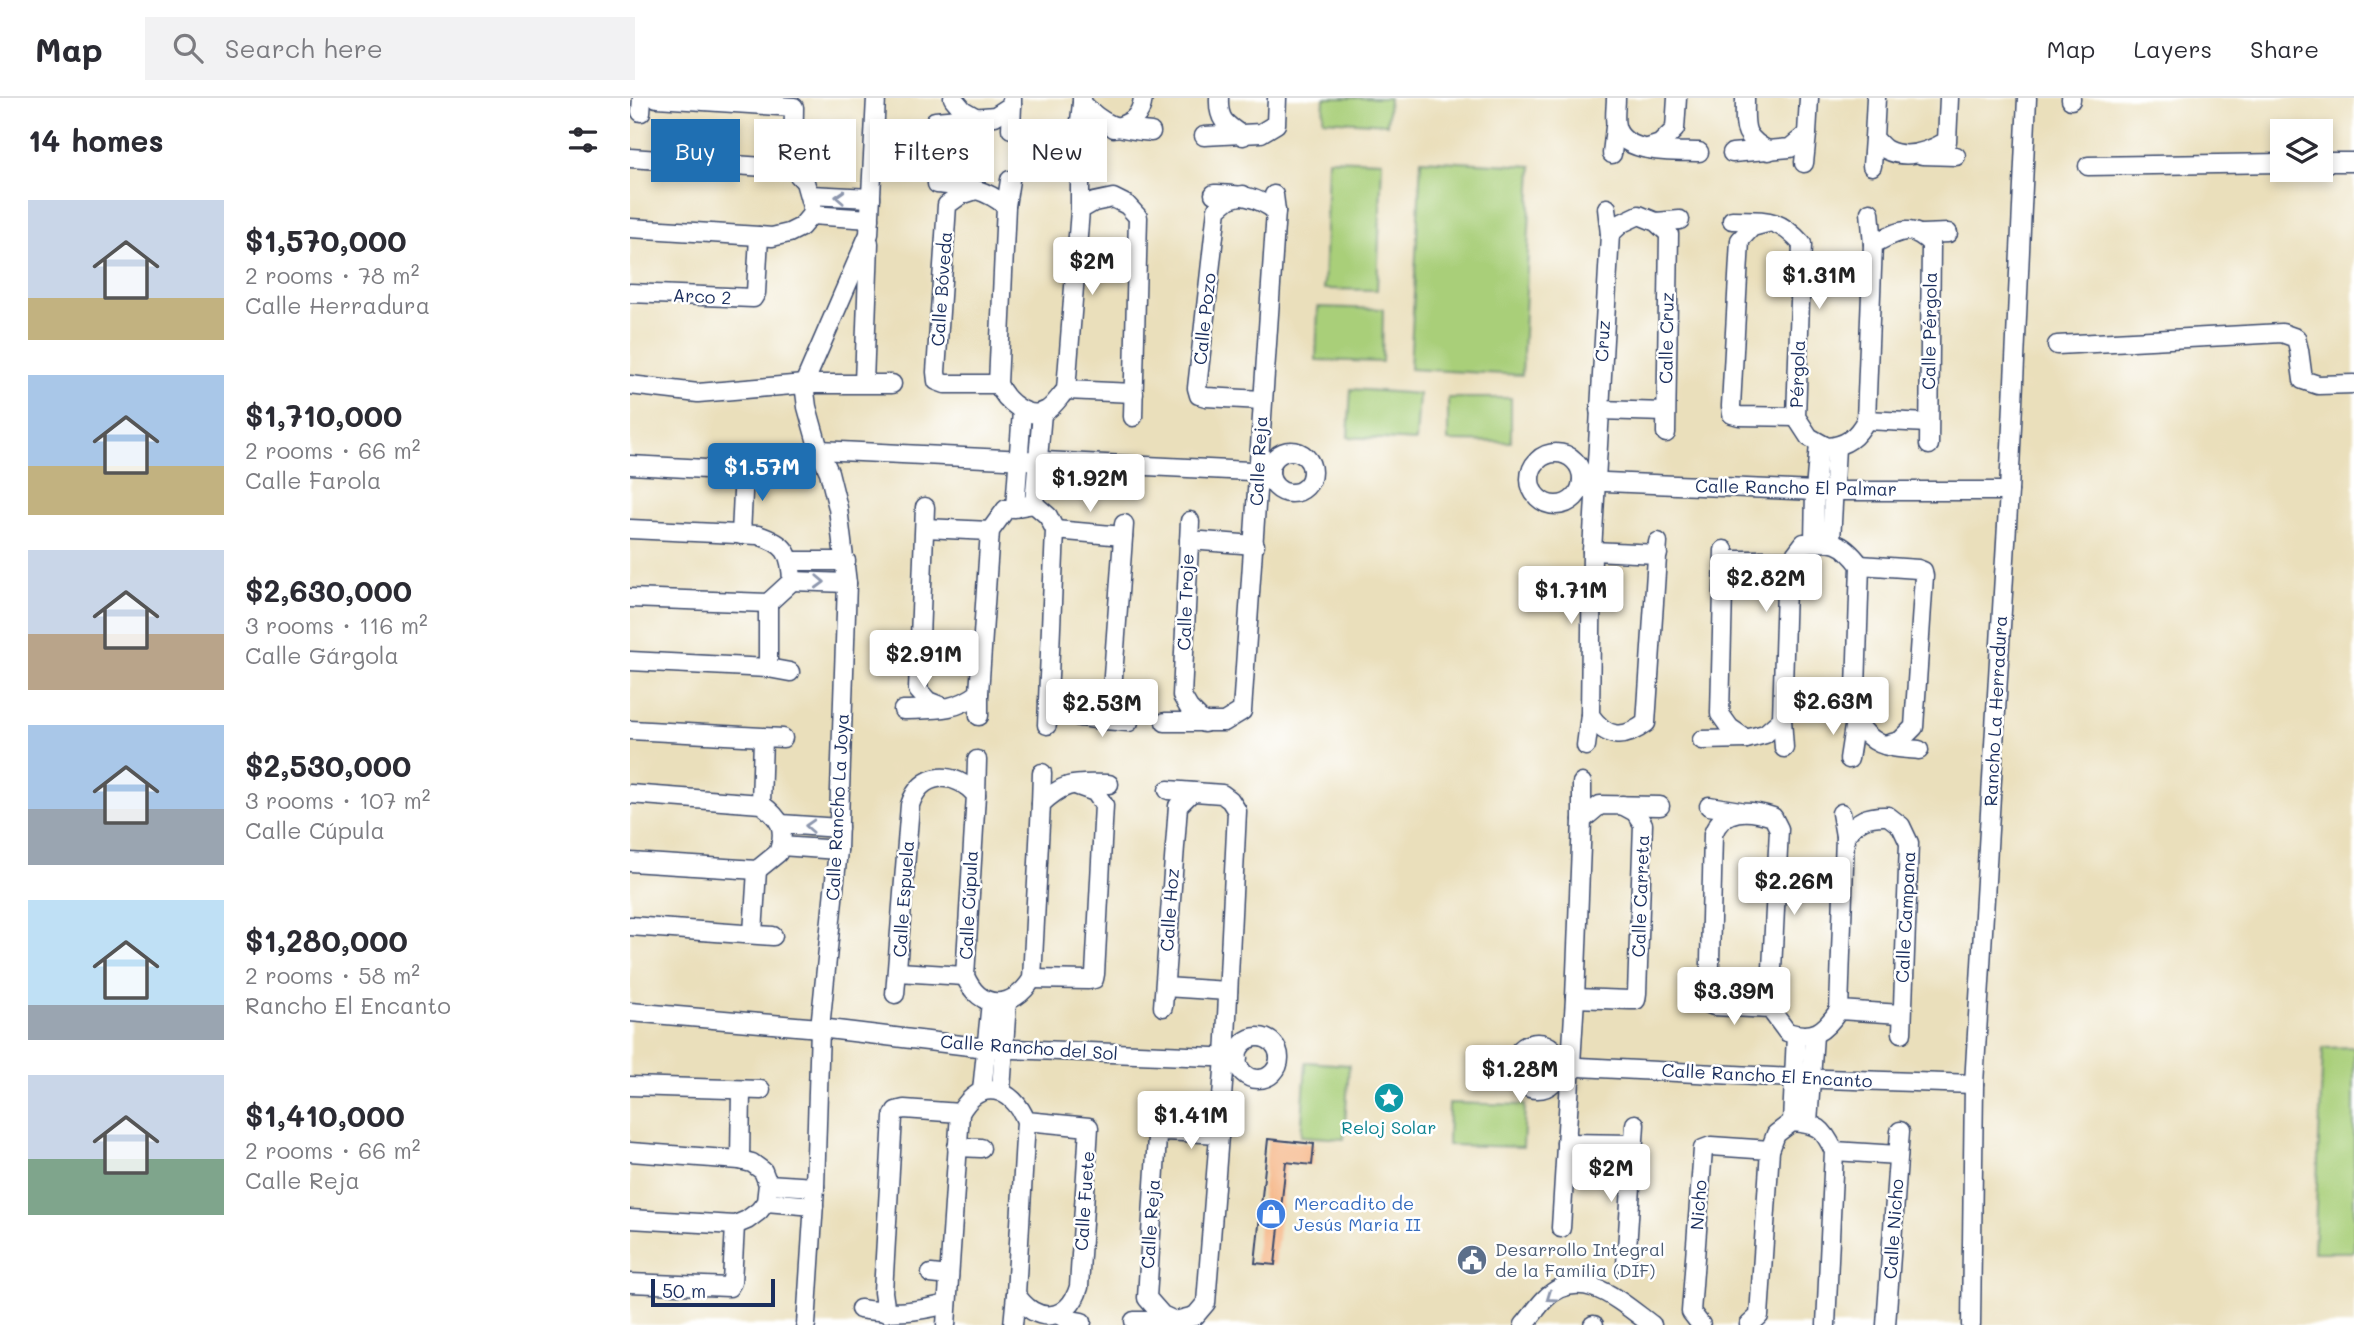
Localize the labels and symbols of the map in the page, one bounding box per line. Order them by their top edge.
one-way arrow [835,189,846,204]
street label: Calle Bóveda [925,231,957,347]
pin: $2M [1058,238,1126,297]
pin: $1.31M [1762,252,1876,311]
street label: Calle Pozo [1187,271,1221,366]
street label: Calle Pérgola [1916,272,1942,390]
street label: Arco 2 [672,282,732,310]
street label: Calle Cruz [1653,292,1679,384]
street label: Cruz [1589,319,1615,362]
street label: Pérgola [1784,340,1810,408]
street label: Calle Reja [1244,415,1272,506]
pin: $1.57M [705,444,819,503]
pin: $1.92M [1033,454,1147,514]
street label: Calle Rancho El Palmar [1695,473,1897,501]
street label: Calle Troje [1171,553,1199,651]
pin: $2.82M [1709,554,1823,614]
pin: $1.71M [1514,566,1628,626]
one-way arrow [814,574,825,589]
street label: Rancho La Herradura [1978,615,2012,807]
pin: $2.91M [867,630,981,690]
pin: $2.63M [1776,678,1890,737]
pin: $2.53M [1045,680,1159,739]
street label: Calle Rancho La Joya [820,713,854,901]
one-way arrow [805,819,816,834]
street label: Calle Carreta [1626,834,1654,958]
street label: Calle Espuela [887,840,919,958]
street label: Calle Cúpula [953,850,983,960]
street label: Calle Campana [1890,850,1920,983]
pin: $2.26M [1737,858,1851,917]
street label: Calle Hoz [1154,867,1184,952]
pin: $3.39M [1677,968,1791,1027]
street label: Calle Rancho del Sol [939,1029,1119,1065]
pin: $1.28M [1463,1046,1577,1105]
street label: Calle Rancho El Encanto [1661,1057,1873,1093]
place icon: Reloj Solar [1372,1081,1406,1115]
pin: $1.41M [1134,1091,1248,1151]
place label: Reloj Solar [1341,1115,1437,1139]
pin: $2M [1577,1144,1645,1204]
street label: Calle Fuete [1069,1150,1099,1252]
street label: Calle Reja [1135,1178,1165,1270]
street label: Calle Nicho [1878,1178,1908,1280]
street label: Nicho [1684,1179,1712,1231]
place label: Mercadito de Jesús Maria II [1294,1191,1421,1236]
shop icon: Mercadito de Jesús Maria II [1254,1197,1288,1231]
place label: Desarrollo Integral de la Familia (DIF) [1495,1237,1665,1282]
public building icon: Desarrollo Integral de la Familia (DIF) [1455,1243,1489,1277]
scale bar [651,1276,775,1308]
one-way arrow [1546,1289,1558,1301]

